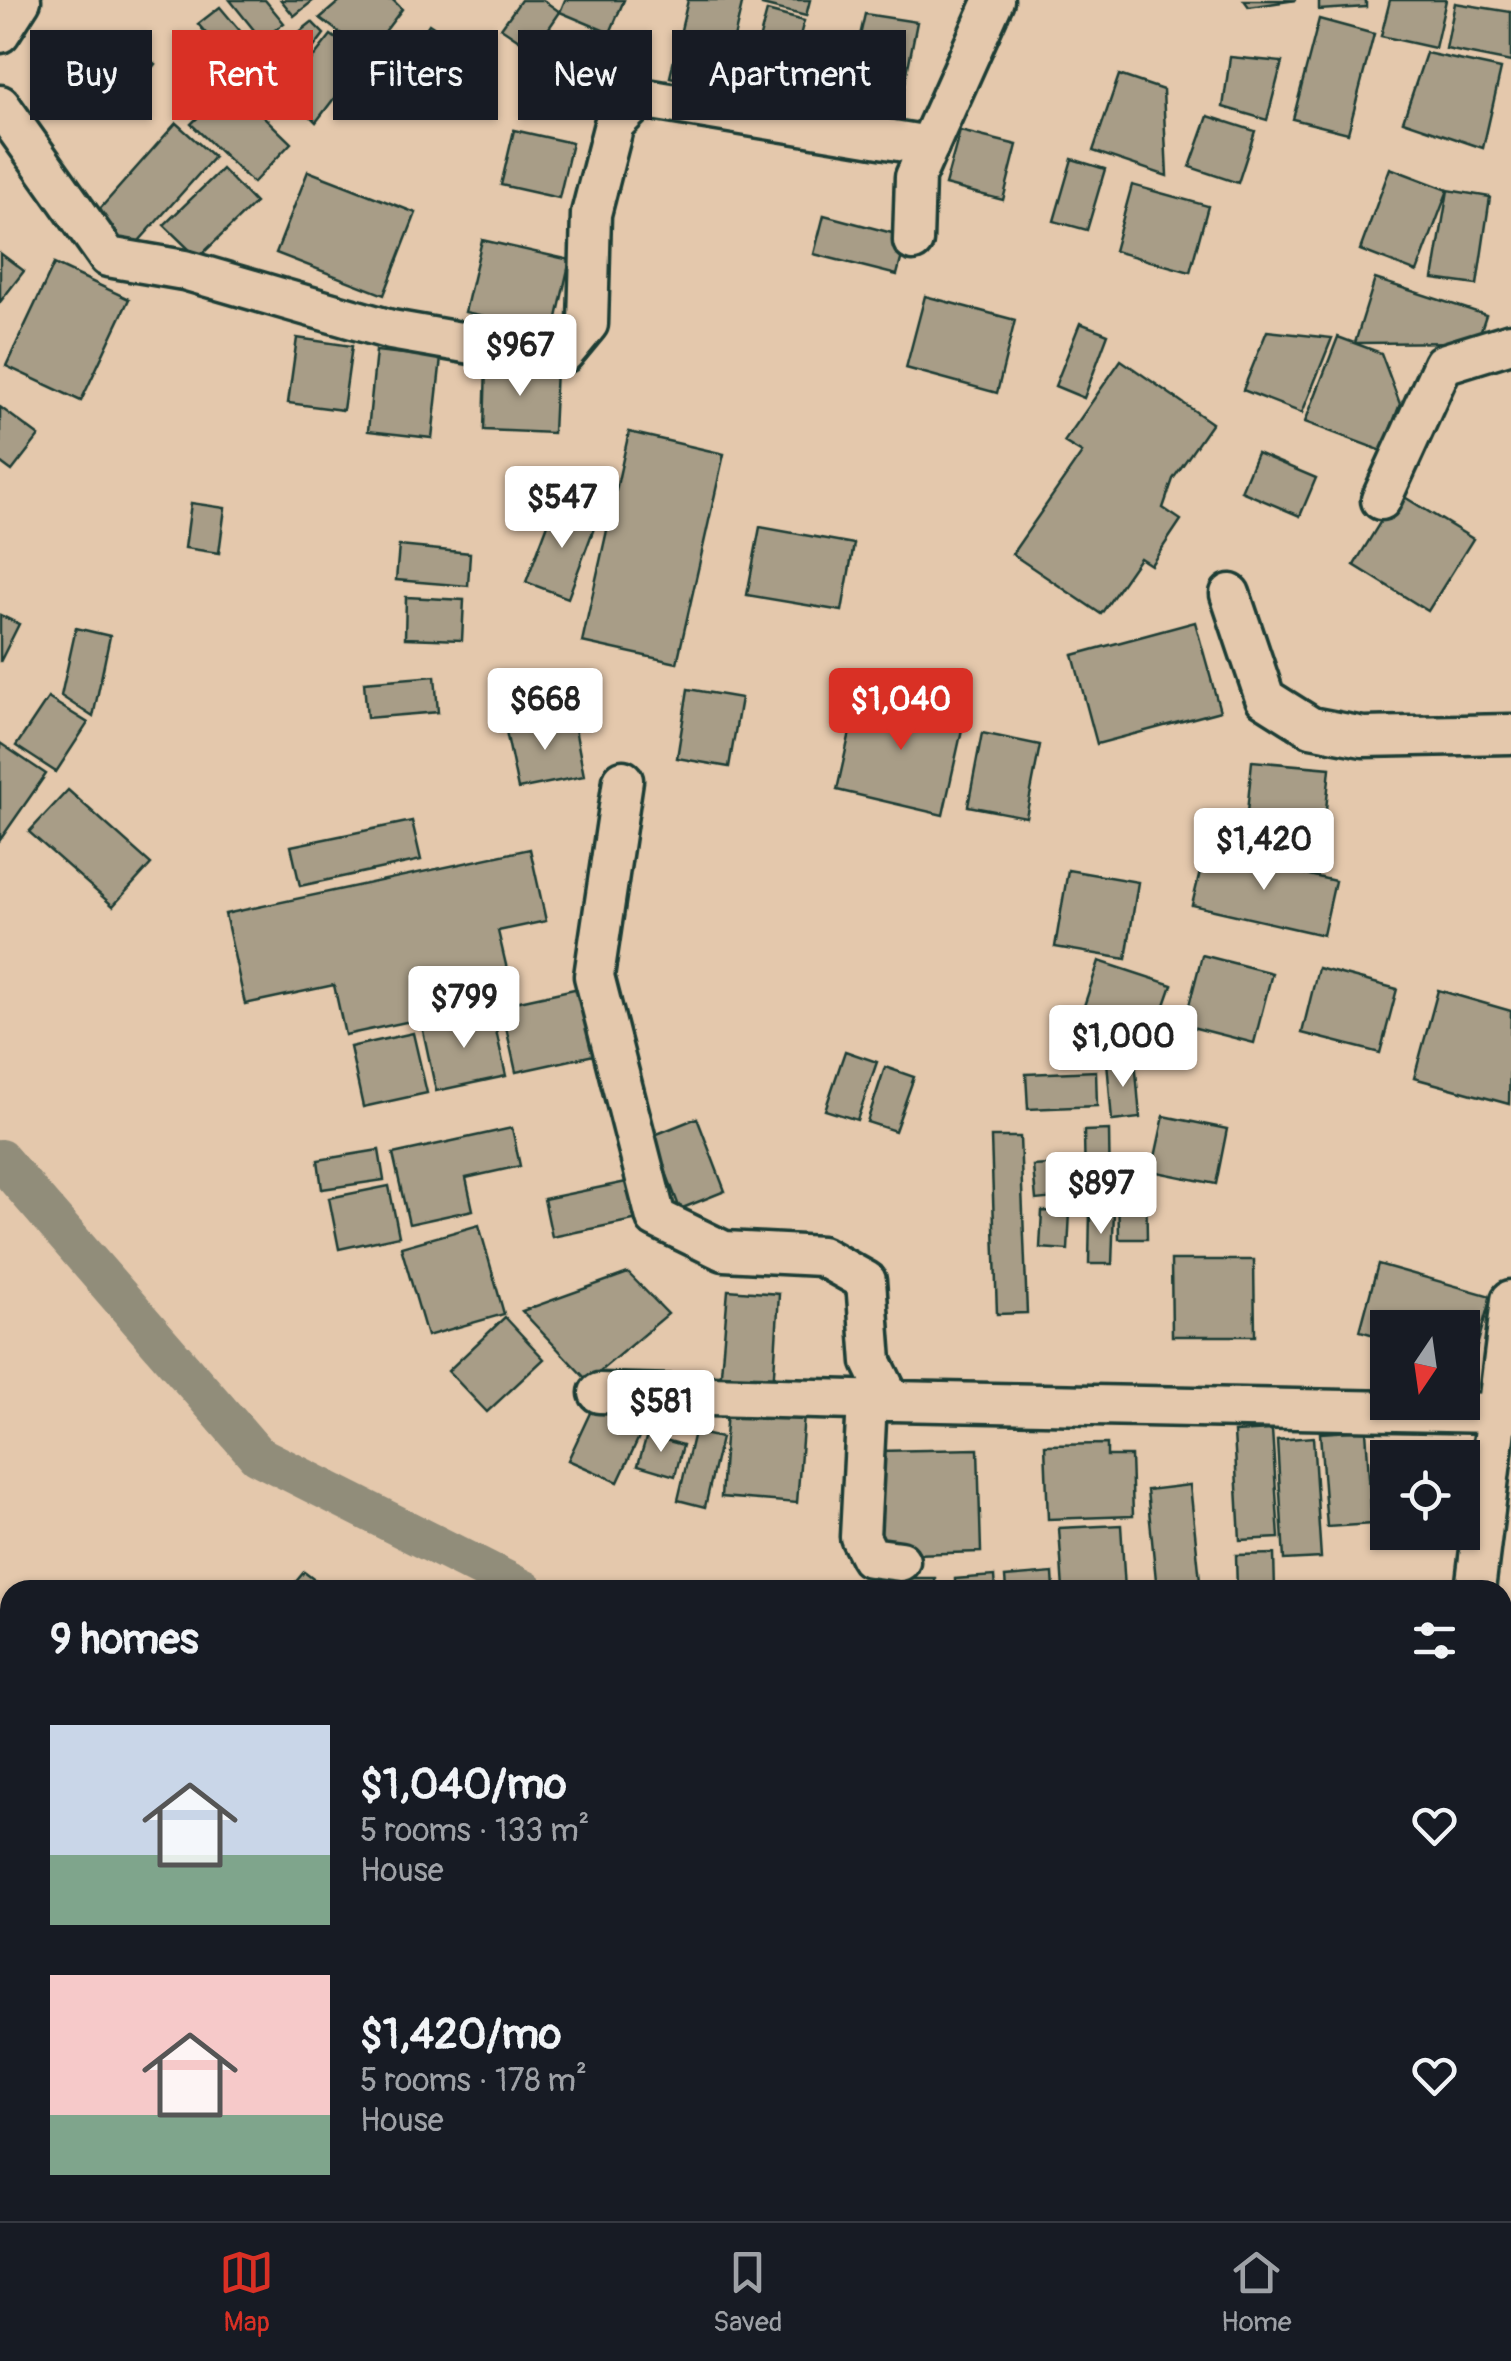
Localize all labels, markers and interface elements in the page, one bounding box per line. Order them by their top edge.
chip: Buy [30,30,152,120]
chip: Rent [172,30,313,120]
chip: Filters [333,30,498,120]
chip: New [518,30,652,120]
chip: Apartment [672,30,906,120]
pin: $967 [461,314,579,399]
text: $967 [485,326,555,366]
pin: $547 [503,466,621,551]
text: $547 [527,478,597,518]
pin: $668 [486,668,604,753]
pin: $1,040 [820,668,982,753]
text: $668 [510,680,580,720]
text: $1,040 [851,680,951,720]
pin: $1,420 [1183,808,1345,893]
text: $1,420 [1216,820,1312,860]
pin: $799 [405,966,523,1051]
text: $799 [430,978,498,1018]
pin: $1,000 [1042,1005,1204,1090]
text: $1,000 [1071,1017,1175,1057]
pin: $897 [1042,1152,1160,1237]
text: $897 [1068,1164,1134,1204]
north arrow [1370,1310,1480,1420]
map controls [1370,1310,1480,1550]
pin: $581 [602,1370,720,1455]
text: $581 [629,1382,693,1422]
button: locate [1370,1440,1480,1550]
icon: filters [1407,1613,1462,1668]
text: 9 homes [50,1614,199,1666]
text: $1,040/mo [360,1759,567,1811]
icon: home [130,1765,250,1885]
icon: heart [1407,1798,1462,1853]
text: 5 rooms · 133 m² [360,1811,590,1851]
text: House [360,1851,444,1891]
text: $1,420/mo [360,2009,561,2061]
icon: home [130,2015,250,2135]
icon: heart [1407,2048,1462,2103]
text: 5 rooms · 178 m² [360,2061,587,2101]
text: House [360,2101,444,2141]
tab: Map [219,2245,274,2340]
tab: Saved [713,2245,782,2340]
tab: Home [1221,2245,1292,2340]

